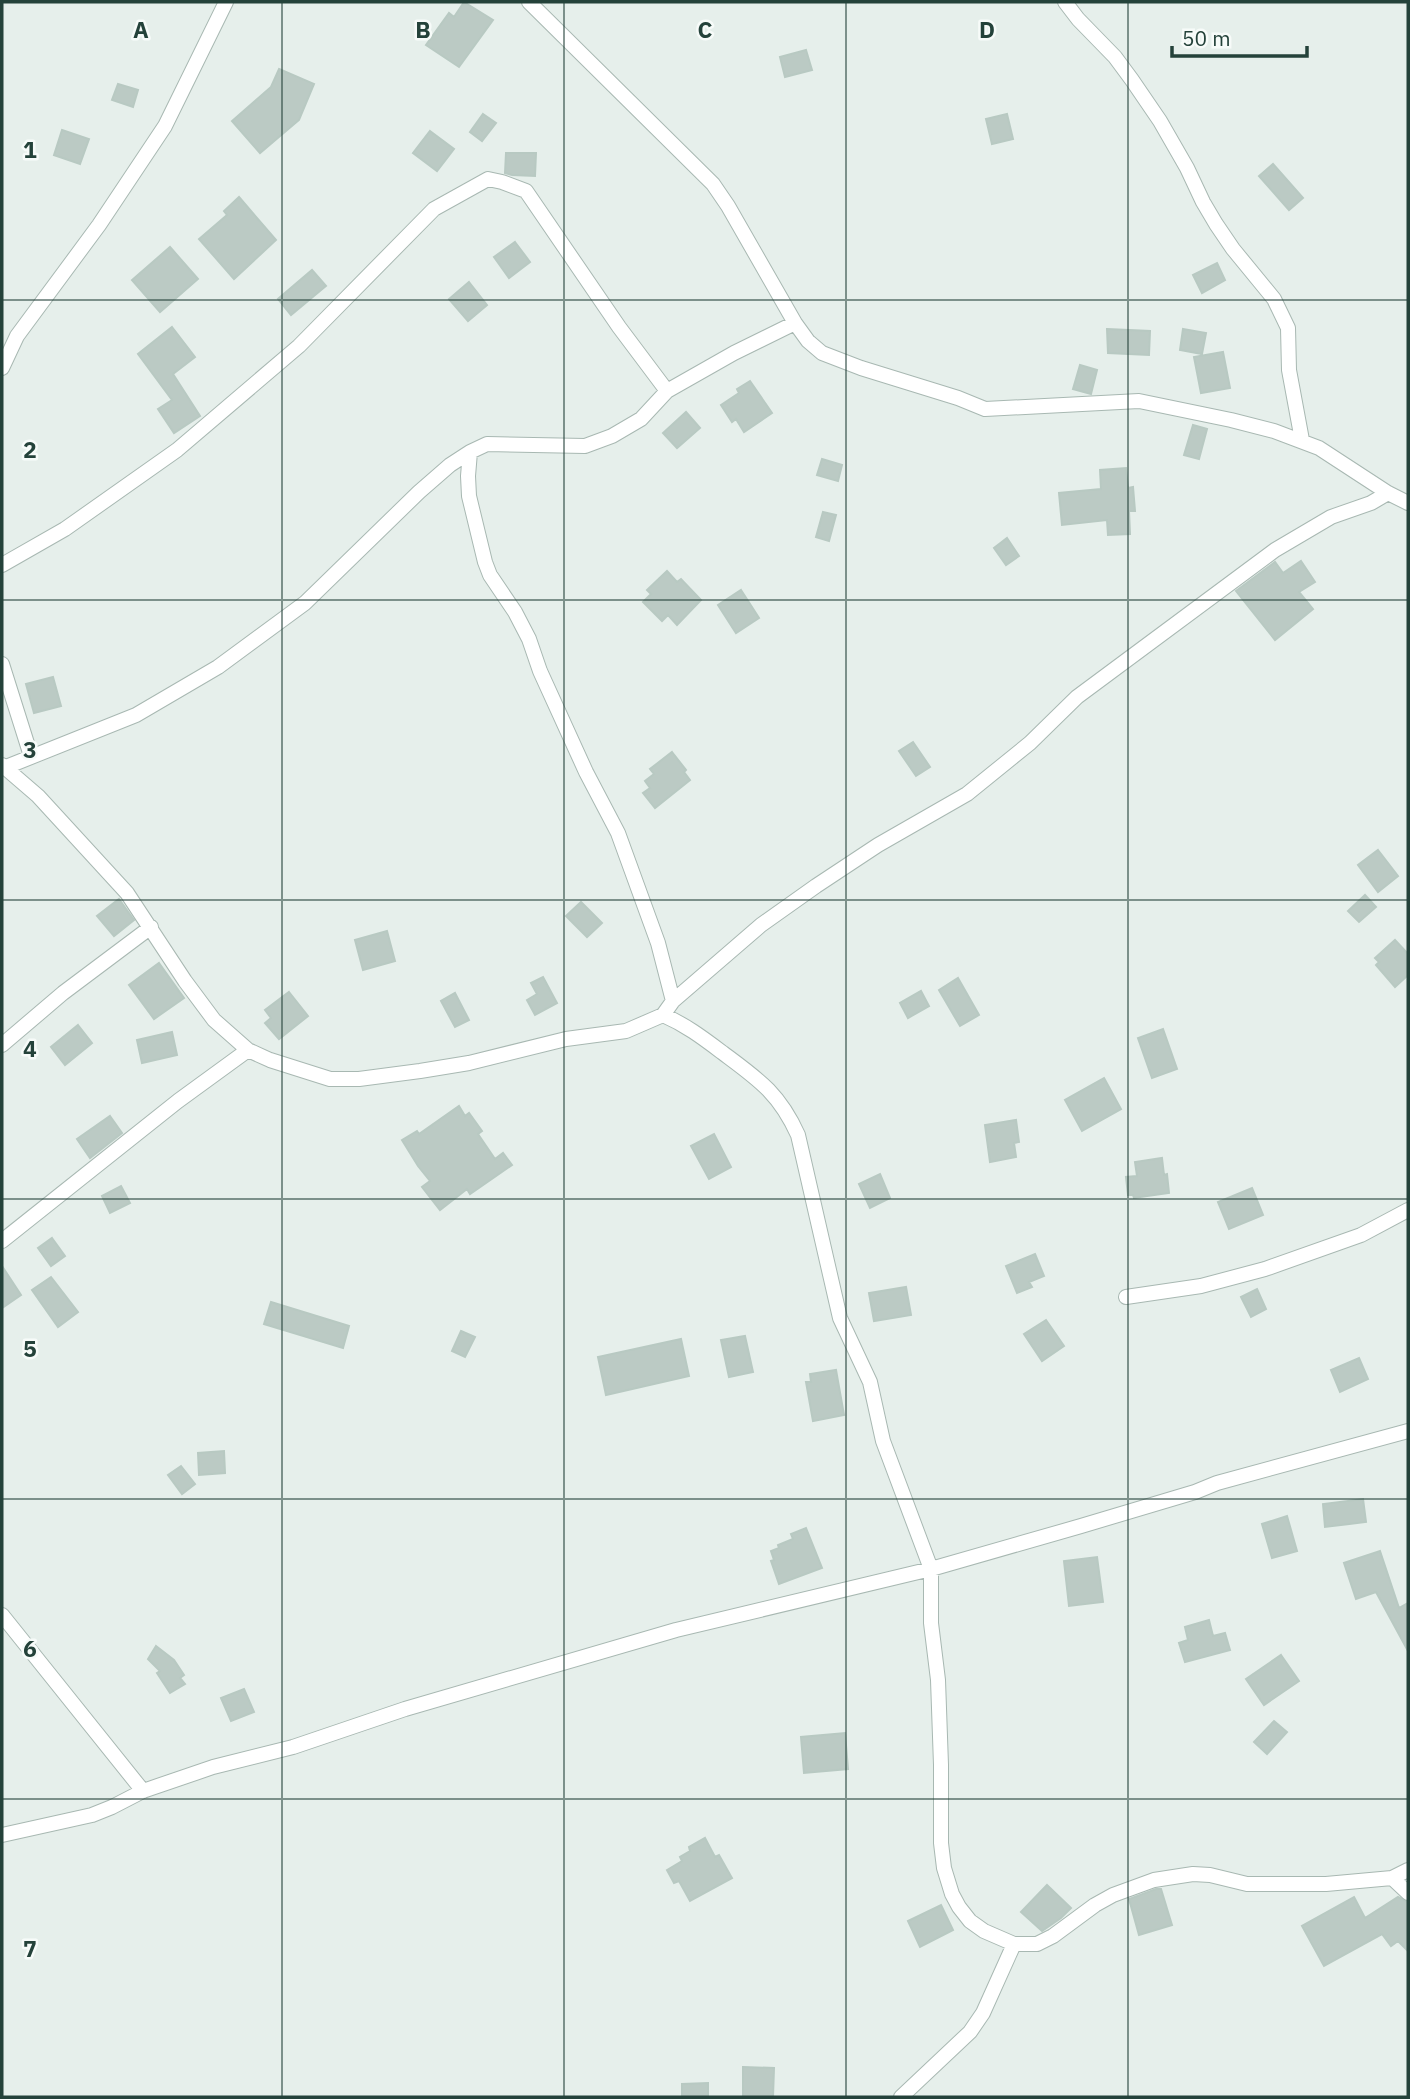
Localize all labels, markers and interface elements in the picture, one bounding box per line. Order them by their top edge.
text: A [133,14,149,44]
text: B [415,14,431,44]
text: C [698,14,713,44]
text: D [979,14,995,44]
scale bar [1172,14,1307,58]
text: 50 m [1182,24,1231,52]
text: 1 [23,134,37,164]
text: 2 [23,434,37,464]
text: 3 [23,734,37,764]
text: 4 [23,1033,37,1063]
text: 5 [23,1333,37,1363]
text: 6 [23,1633,37,1663]
text: 7 [23,1933,37,1963]

